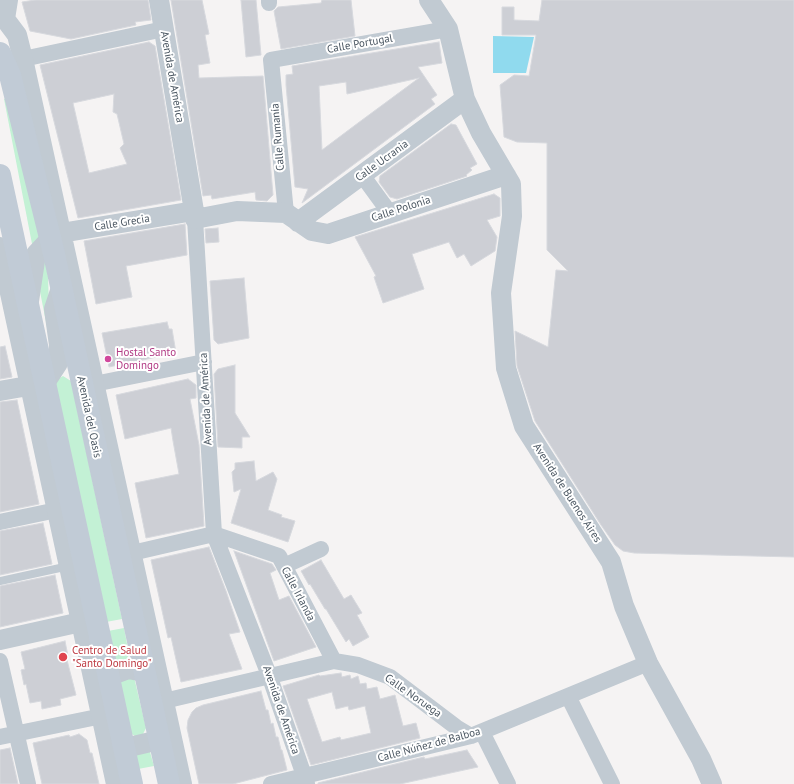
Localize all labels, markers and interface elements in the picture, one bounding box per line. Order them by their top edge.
street label: Avenida de América [157,30,187,124]
street label: Calle Portugal [326,32,394,56]
street label: Calle Rumanía [268,103,288,171]
street label: Calle Ucrania [353,137,411,185]
street label: Calle Polonia [370,193,432,225]
street label: Calle Grecia [93,212,151,234]
place label: Hostal Santo Domingo [116,346,176,372]
street label: Avenida de América [197,352,215,446]
marker: Hostal Santo Domingo [103,354,113,364]
street label: Avenida del Oasis [74,375,104,459]
street label: Avenida de Buenos Aires [530,441,604,545]
street label: Calle Irlanda [278,565,318,623]
place label: Centro de Salud "Santo Domingo" [72,644,151,670]
marker: Centro de Salud "Santo Domingo" [57,651,69,663]
street label: Avenida de América [260,664,302,756]
street label: Calle Noruega [382,672,444,720]
street label: Calle Núñez de Balboa [376,725,482,765]

